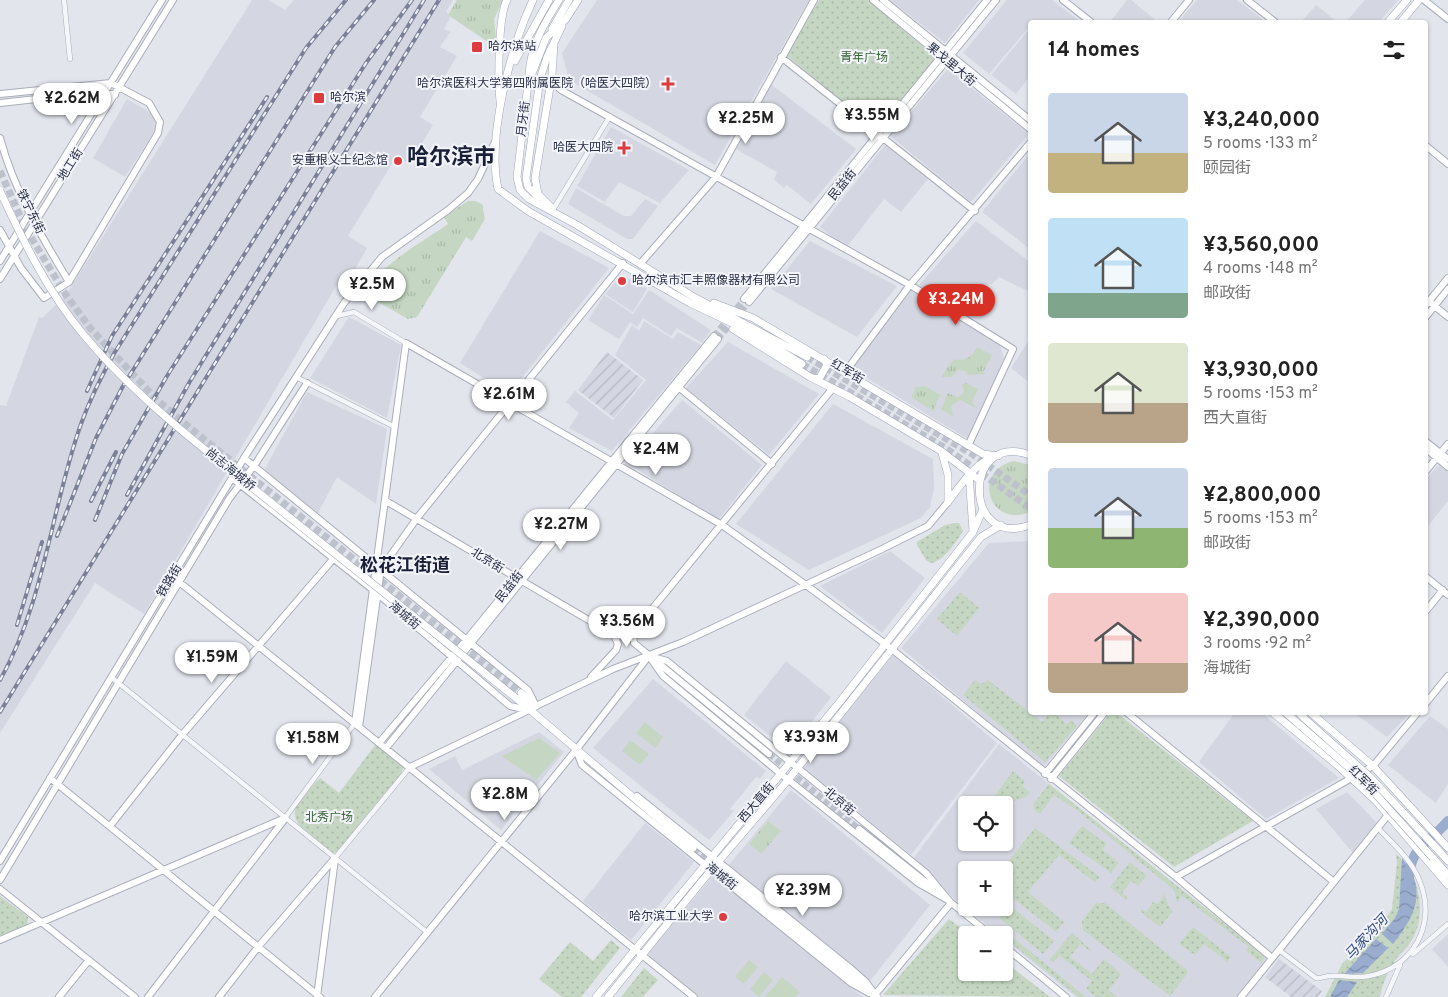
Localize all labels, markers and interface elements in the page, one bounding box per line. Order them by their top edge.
icon: filters [1380,36,1408,64]
text: 14 homes [1048,37,1140,64]
place label: 哈尔滨站 [488,39,536,55]
marker: 哈尔滨站 [470,40,484,54]
street label: 果戈里大街 [923,40,979,90]
park label: 青年广场 [840,50,888,66]
place label: 哈尔滨医科大学第四附属医院（哈医大四院） [417,76,657,92]
marker: 哈尔滨医科大学第四附属医院（哈医大四院） [661,77,675,91]
pin: ¥2.62M [31,82,113,125]
text: ¥2.62M [44,89,100,109]
place label: 哈尔滨 [330,90,366,106]
marker: 哈尔滨 [312,91,326,105]
street label: 月牙街 [514,100,534,138]
pin: ¥3.55M [831,100,913,142]
pin: ¥2.25M [705,102,787,145]
text: ¥3.55M [844,106,900,126]
text: ¥3,240,000 [1203,107,1320,134]
text: ¥2.25M [718,109,774,129]
icon: home [1088,113,1148,173]
text: 5 rooms · 133 m² [1203,134,1317,154]
place label: 哈医大四院 [553,140,613,156]
marker: 哈医大四院 [617,141,631,155]
district label: 哈尔滨市 [407,144,495,172]
street label: 地工街 [55,145,87,185]
place label: 安重根义士纪念馆 [292,153,388,169]
marker: 安重根义士纪念馆 [392,155,404,167]
text: 颐园街 [1203,159,1251,179]
street label: 民益街 [825,166,861,204]
street label: 铁宁东街 [12,187,48,237]
text: ¥3,560,000 [1203,232,1319,259]
icon: home [1088,238,1148,298]
text: 4 rooms · 148 m² [1203,259,1318,279]
pin: ¥2.5M [337,268,407,311]
place label: 哈尔滨市汇丰照像器材有限公司 [632,273,800,289]
text: ¥2.5M [349,275,395,295]
marker: 哈尔滨市汇丰照像器材有限公司 [616,275,628,287]
pin: ¥3.24M [915,284,997,326]
text: 邮政街 [1203,284,1251,304]
text: ¥3.24M [928,290,984,310]
street label: 红军街 [827,356,867,388]
text: ¥3,930,000 [1203,357,1319,384]
icon: home [1088,363,1148,423]
pin: ¥2.61M [468,378,550,421]
text: 5 rooms · 153 m² [1203,384,1318,404]
text: ¥2.61M [483,385,535,405]
text: 西大直街 [1203,409,1267,429]
pin: ¥2.4M [621,434,691,476]
text: ¥2.4M [633,440,679,460]
street label: 尚志海城桥 [202,445,258,495]
text: ¥2,800,000 [1203,482,1321,509]
icon: home [1088,488,1148,548]
pin: ¥2.27M [520,508,602,551]
text: 5 rooms · 153 m² [1203,509,1318,529]
text: ¥2.27M [534,515,588,535]
text: 邮政街 [1203,534,1251,554]
street label: 北京街 [467,545,507,577]
district label: 松花江街道 [360,555,450,578]
street label: 铁路街 [154,561,186,601]
street label: 民益街 [492,568,528,606]
street label: 海城街 [385,598,423,634]
pin: ¥3.56M [586,606,668,648]
text: ¥2,390,000 [1203,607,1320,634]
text: ¥3.56M [599,612,655,632]
icon: home [1088,613,1148,673]
text: 3 rooms · 92 m² [1203,634,1311,654]
pin: ¥1.59M [171,642,253,684]
text: ¥1.59M [186,648,238,668]
text: 海城街 [1203,659,1251,679]
pin: ¥1.58M [272,722,354,765]
pin: ¥3.93M [770,722,852,764]
text: ¥3.93M [783,728,839,748]
text: ¥1.58M [287,729,339,749]
street label: 红军街 [1345,763,1381,799]
pin: ¥2.8M [470,778,540,821]
street label: 西大直街 [735,779,779,827]
street label: 北京街 [820,784,858,820]
text: ¥2.8M [482,785,528,805]
map controls [958,796,1013,981]
button: locate [958,796,1013,851]
park label: 北秀广场 [305,810,353,826]
street label: 海城街 [702,859,740,895]
button: + [958,861,1013,916]
pin: ¥2.39M [762,874,844,917]
text: ¥2.39M [775,881,831,901]
place label: 哈尔滨工业大学 [629,909,713,925]
water label: 马家沟河 [1342,910,1394,964]
marker: 哈尔滨工业大学 [717,911,729,923]
button: − [958,926,1013,981]

